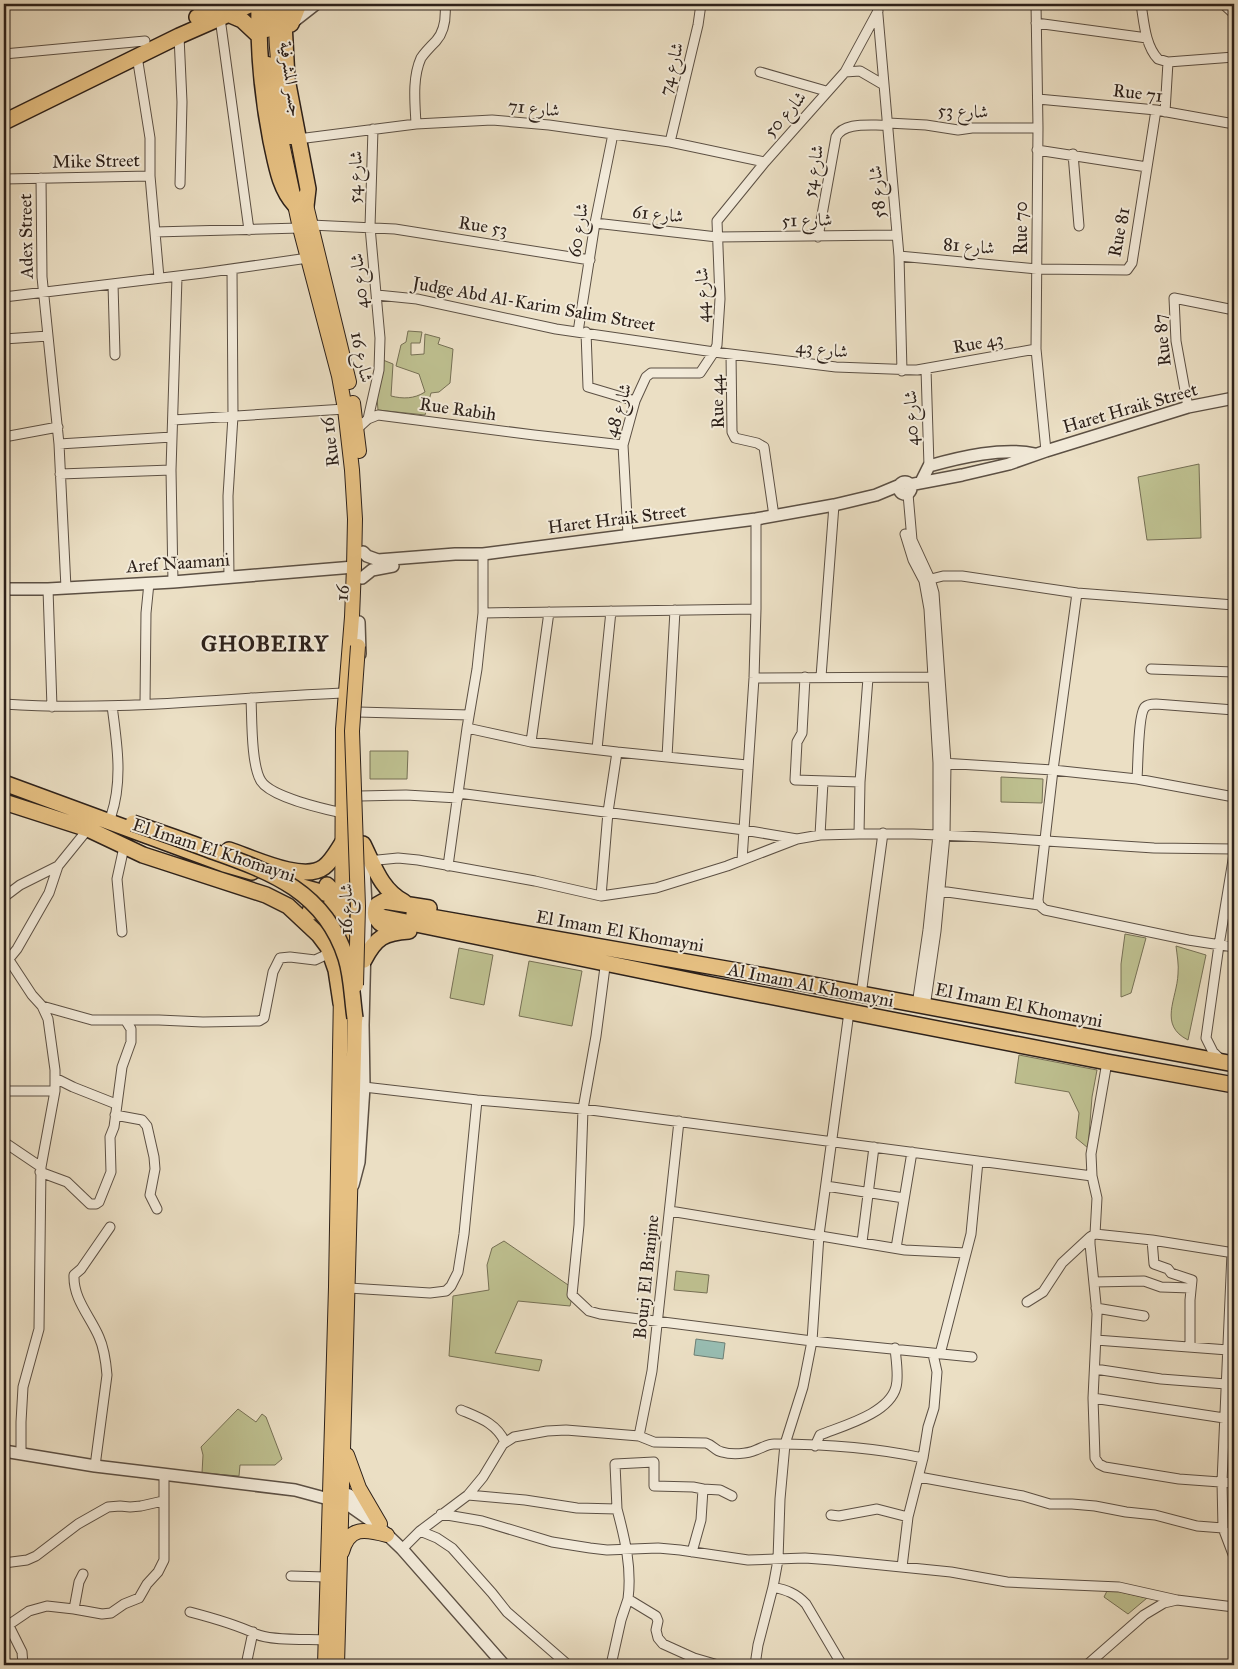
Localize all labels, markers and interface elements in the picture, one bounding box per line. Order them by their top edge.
street label: جسر المشرفية [274,40,307,118]
street label: شارع 74 [654,40,692,99]
street label: Rue 71 [1112,79,1164,107]
street label: شارع 50 [759,86,814,144]
street label: شارع 71 [507,94,561,126]
street label: شارع 53 [937,99,989,127]
street label: شارع 54 [798,143,832,200]
street label: Mike Street [52,149,141,173]
street label: شارع 54 [343,150,371,204]
street label: شارع 58 [864,164,894,219]
street label: Adex Street [14,193,38,280]
street label: شارع 61 [631,200,685,232]
street label: شارع 60 [563,201,597,259]
street label: Rue 70 [1010,201,1032,255]
street label: Rue 81 [1103,205,1135,259]
street label: شارع 51 [782,209,833,235]
street label: Rue 53 [457,211,509,241]
street label: شارع 81 [942,233,996,263]
street label: شارع 40 [345,252,377,310]
street label: شارع 44 [691,267,717,323]
street label: Judge Abd Al-Karim Salim Street [409,271,658,337]
street label: Rue 87 [1148,313,1176,367]
street label: Rue 43 [951,328,1005,358]
street label: شارع 16 [342,330,378,385]
street label: شارع 43 [794,335,849,367]
street label: Rue 44 [705,374,729,429]
street label: Haret Hraik Street [1060,378,1201,438]
street label: شارع 48 [599,381,640,441]
street label: شارع 40 [899,390,927,446]
street label: Rue Rabih [418,393,498,425]
street label: Rue 16 [316,415,344,468]
street label: Haret Hraik Street [546,500,688,538]
street label: Aref Naamani [125,548,231,578]
street label: 16 [330,583,354,602]
district label: GHOBEIRY [201,630,329,657]
street label: El Imam El Khomayni [130,813,298,887]
street label: شارع 16 [335,883,361,935]
street label: El Imam El Khomayni [534,905,706,957]
street label: Al Imam Al Khomayni [725,958,896,1012]
street label: El Imam El Khomayni [933,978,1105,1032]
street label: Bourj El Branjne [629,1214,663,1340]

